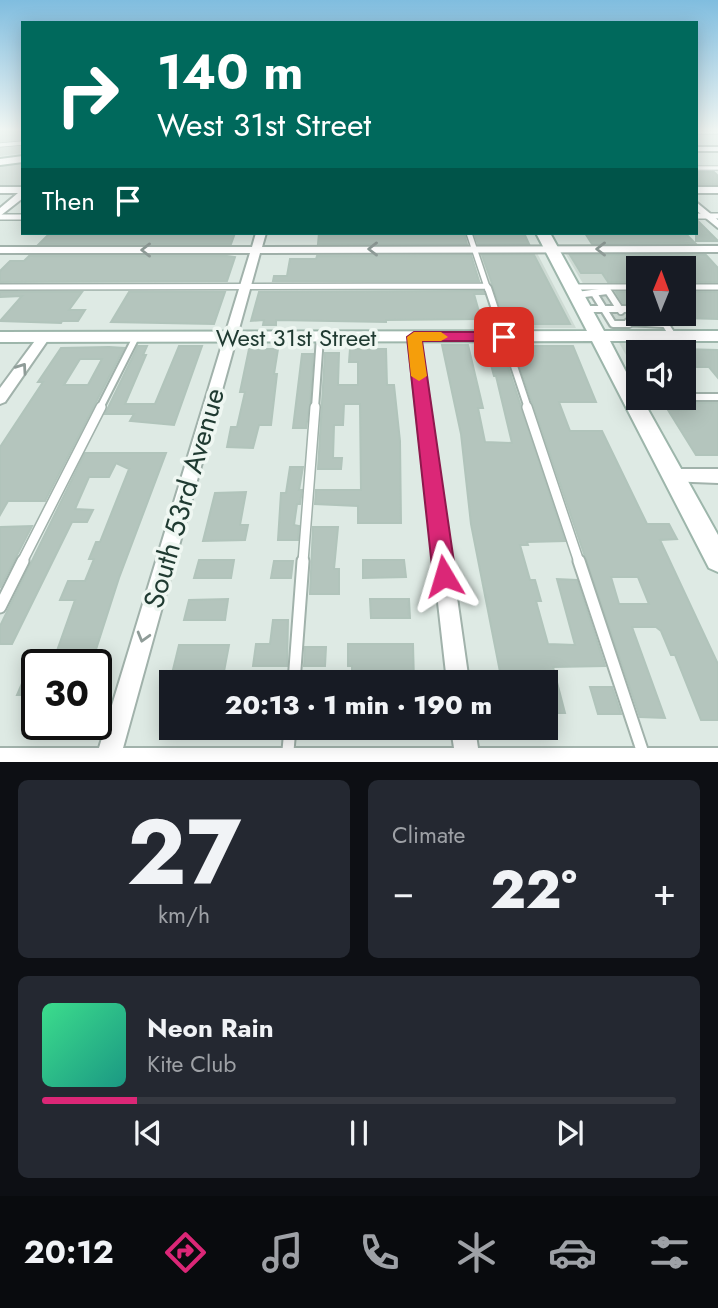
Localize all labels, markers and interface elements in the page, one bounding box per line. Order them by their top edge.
text: 140 m [157,37,303,107]
icon: right [42,49,133,140]
text: West 31st Street [157,102,371,148]
text: Then [42,182,95,220]
icon: arrive [109,182,147,220]
one-way arrow [595,241,606,257]
one-way arrow [140,242,151,258]
one-way arrow [368,242,379,257]
north arrow [626,256,696,326]
map controls [626,256,696,410]
pin [474,307,534,367]
icon: arrive [485,318,523,356]
street label: West 31st Street [216,320,377,355]
button: sound [626,340,696,410]
one-way arrow [14,363,26,376]
street label: South 53rd Avenue [133,383,235,613]
position arrow [407,539,481,613]
one-way arrow [137,631,152,643]
speed limit sign: 30 [21,649,112,740]
text: 20:13 · 1 min · 190 m [225,686,492,724]
text: 27 [127,787,241,918]
text: Climate [392,818,465,852]
text: 22° [490,852,577,928]
text: − [392,864,414,919]
text: + [653,864,676,919]
text: km/h [158,898,210,932]
text: Neon Rain [147,1009,274,1047]
text: Kite Club [147,1047,236,1081]
icon: previous [129,1114,167,1152]
icon: pause [340,1114,378,1152]
icon: next [551,1114,589,1152]
icon: directions [161,1228,210,1277]
icon: music [258,1228,307,1277]
icon: phone [355,1228,404,1277]
icon: climate [452,1228,501,1277]
icon: car [548,1228,597,1277]
icon: filters [645,1228,694,1277]
text: 20:12 [24,1229,114,1275]

